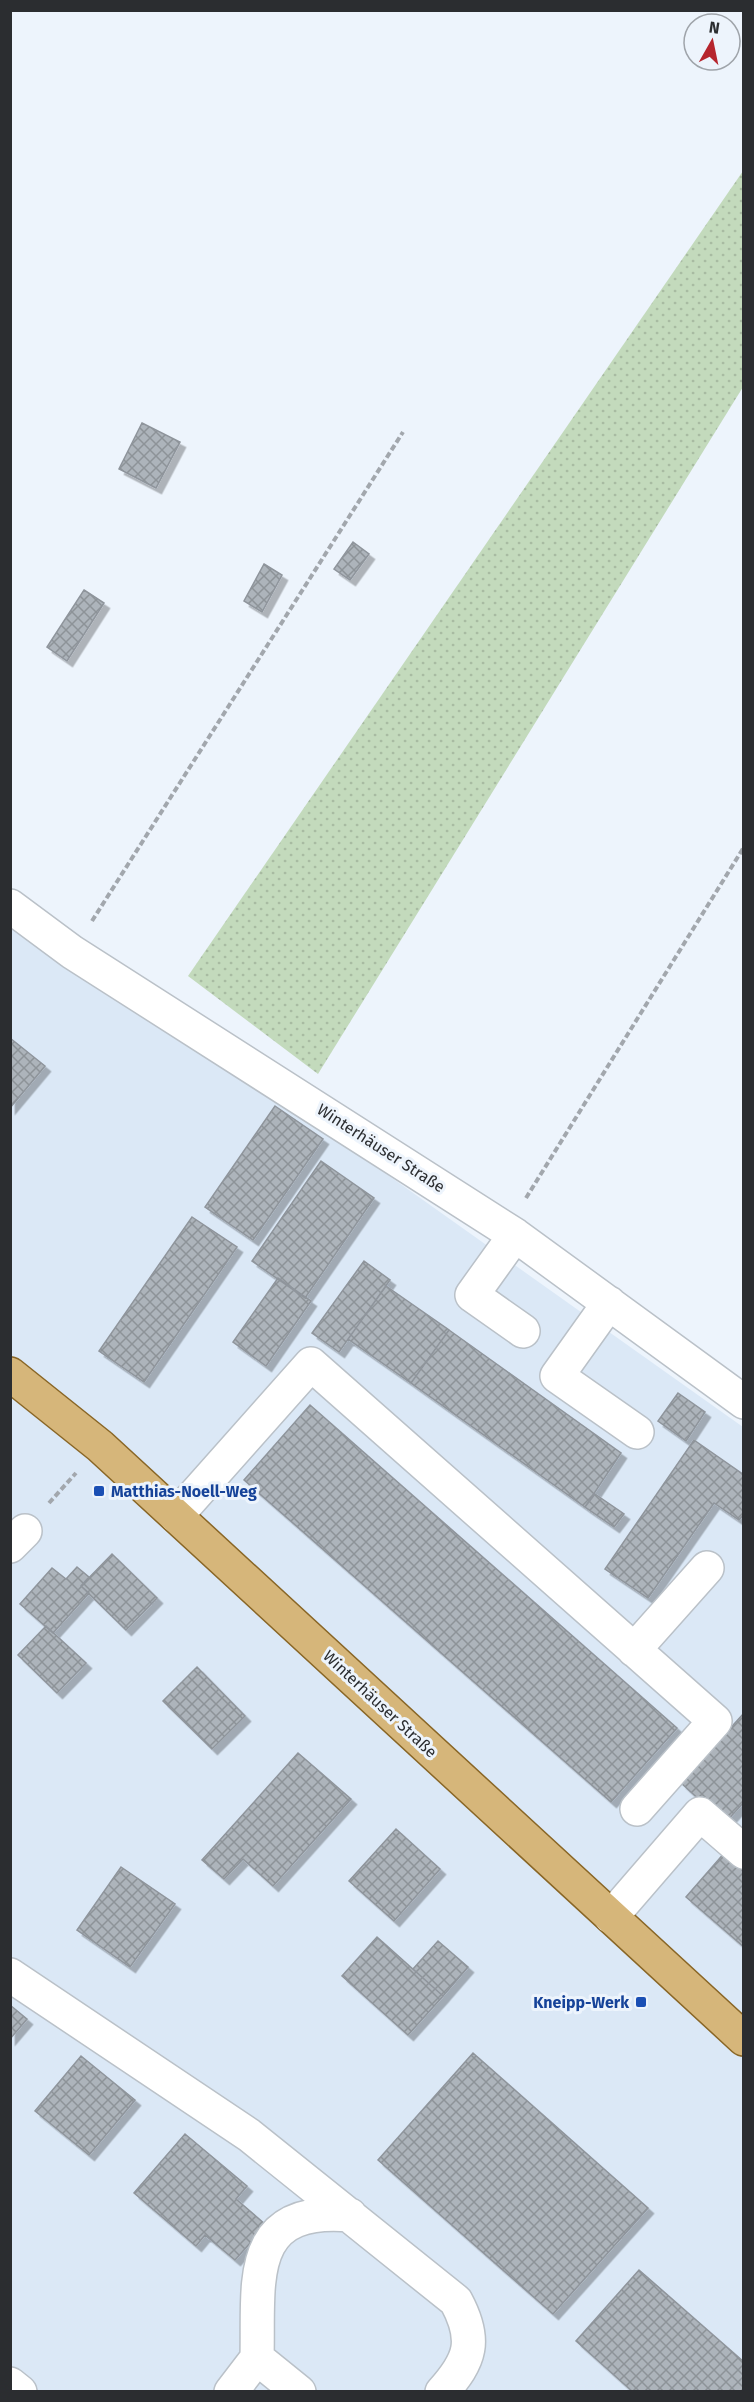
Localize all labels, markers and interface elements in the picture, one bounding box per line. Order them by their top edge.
north arrow [682,12,742,72]
text: N [708,17,721,38]
street label: Winterhäuser Straße [314,1100,448,1196]
place label: Matthias-Noell-Weg [111,1482,257,1501]
marker: Matthias-Noell-Weg [92,1484,106,1498]
street label: Winterhäuser Straße [319,1646,441,1762]
place label: Kneipp-Werk [533,1993,629,2012]
marker: Kneipp-Werk [634,1995,648,2009]

